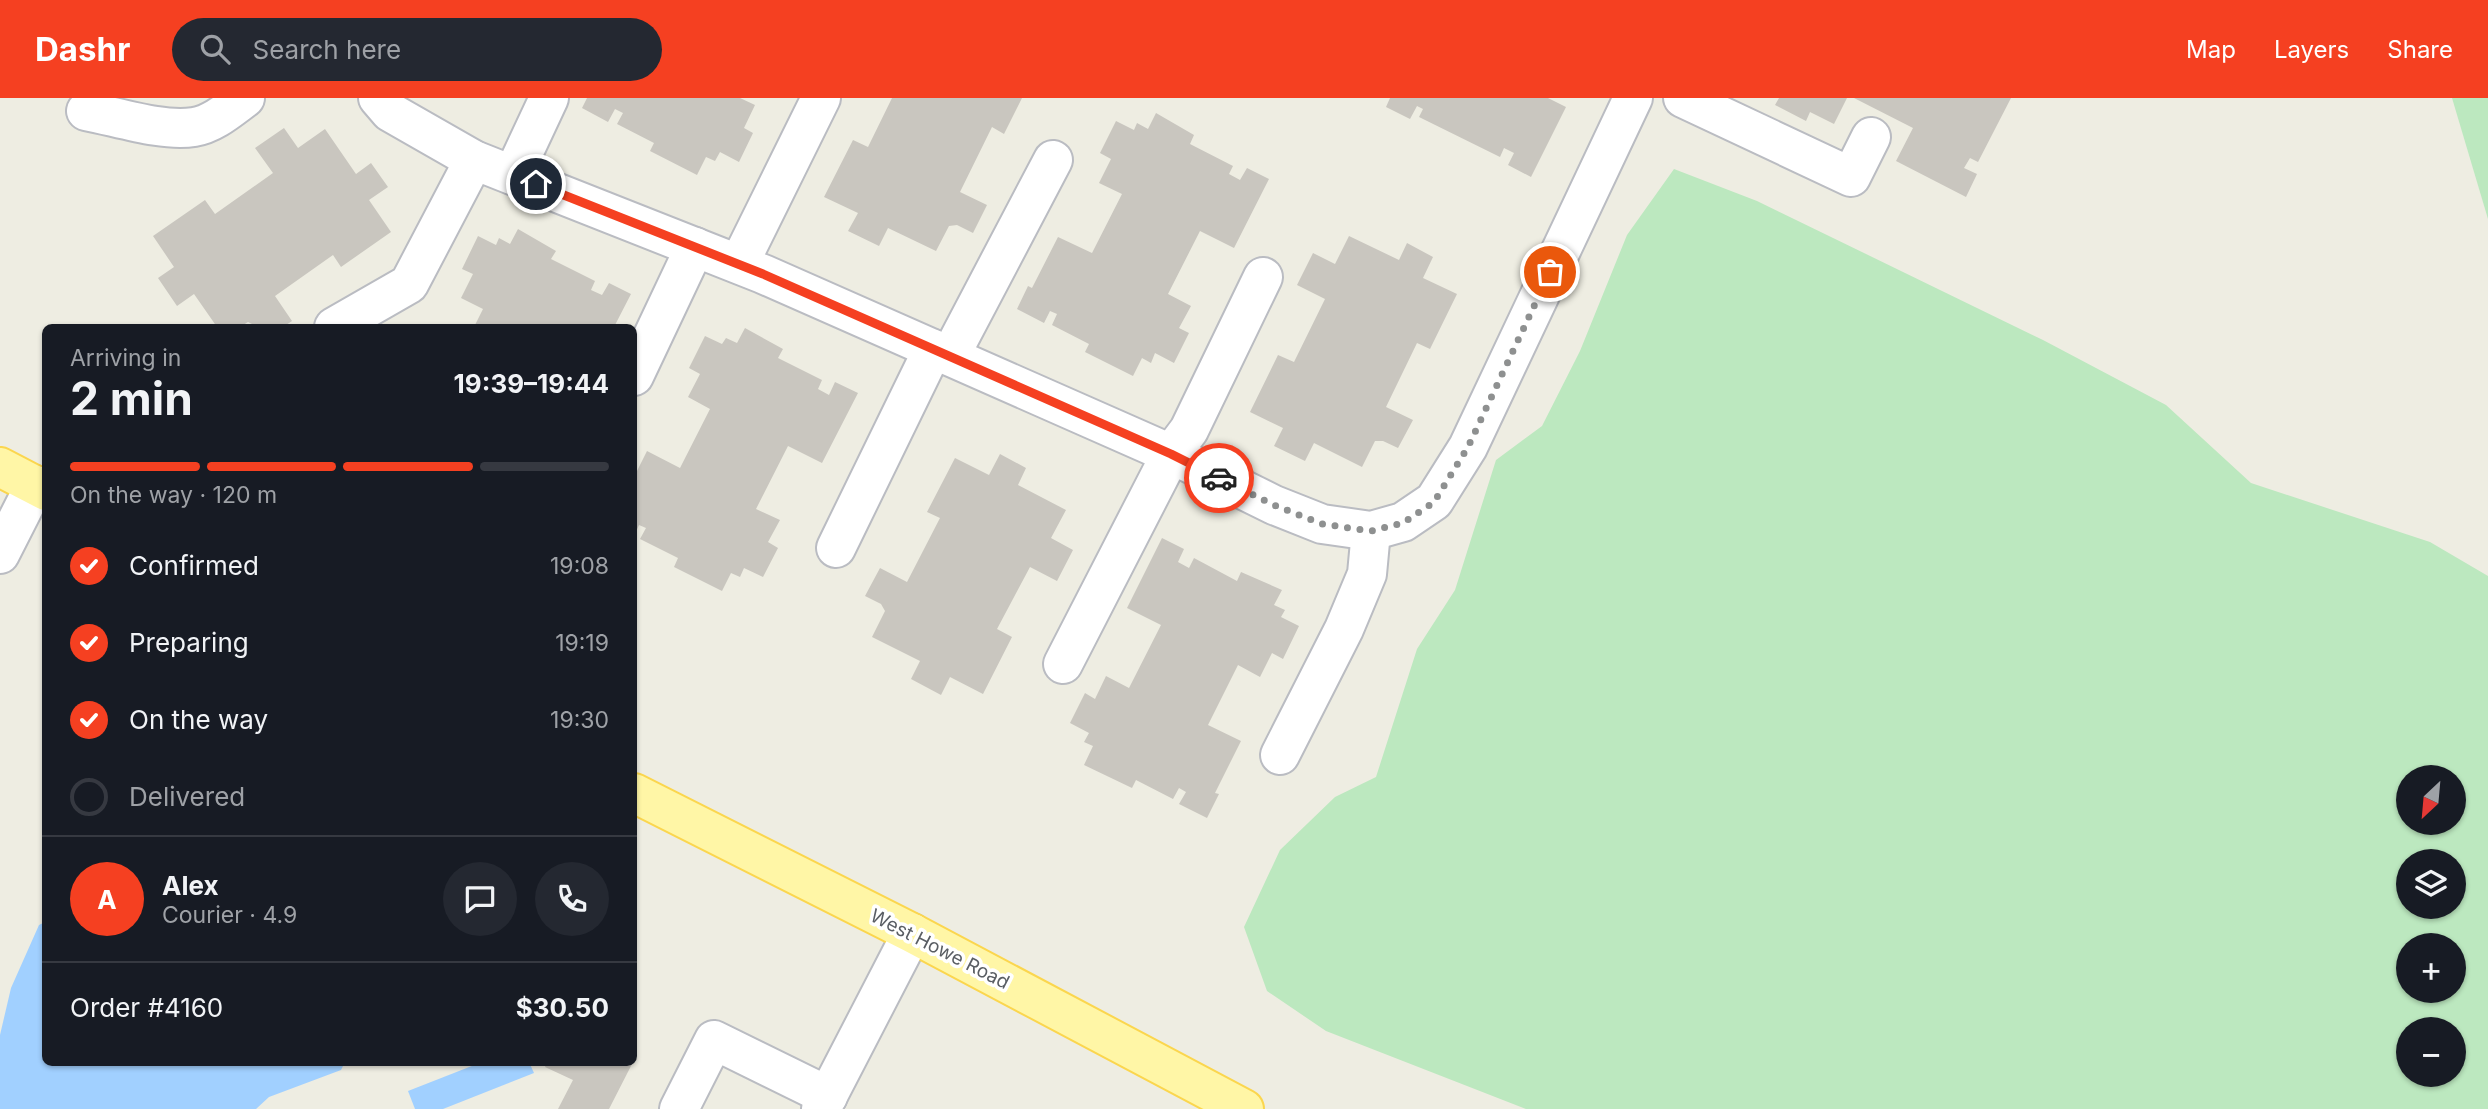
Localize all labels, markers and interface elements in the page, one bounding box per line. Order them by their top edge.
search box [172,18,662,81]
text: Dashr [35,29,130,69]
icon: search [196,30,234,68]
text: Search here [252,34,401,65]
text: Map [2186,35,2236,64]
text: Layers [2274,35,2349,64]
text: Share [2387,35,2453,64]
pin [506,154,566,214]
icon: home [517,165,555,203]
pin [1520,242,1580,302]
icon: bag [1531,253,1569,291]
text: Arriving in [70,344,181,372]
text: 19:39–19:44 [454,368,609,399]
text: 2 min [70,370,193,426]
courier [1184,443,1254,513]
icon: car [1200,459,1238,497]
text: On the way · 120 m [70,481,277,509]
icon: check [70,547,108,585]
text: Confirmed [129,550,259,581]
text: 19:08 [550,552,609,580]
icon: check [70,624,108,662]
text: Preparing [129,627,249,658]
text: 19:19 [555,629,609,657]
icon: check [70,701,108,739]
text: On the way [129,704,268,735]
text: 19:30 [550,706,609,734]
north arrow [2396,765,2466,835]
map controls [2396,765,2466,1087]
text: Delivered [129,781,245,812]
button: layers [2396,849,2466,919]
button: chat [443,862,517,936]
button: phone [535,862,609,936]
text: Alex [162,870,219,901]
text: A [97,884,117,915]
text: Courier · 4.9 [162,901,297,929]
street label: West Howe Road [867,904,1013,994]
button: + [2396,933,2466,1003]
text: Order #4160 [70,992,223,1023]
text: $30.50 [516,992,609,1023]
button: − [2396,1017,2466,1087]

